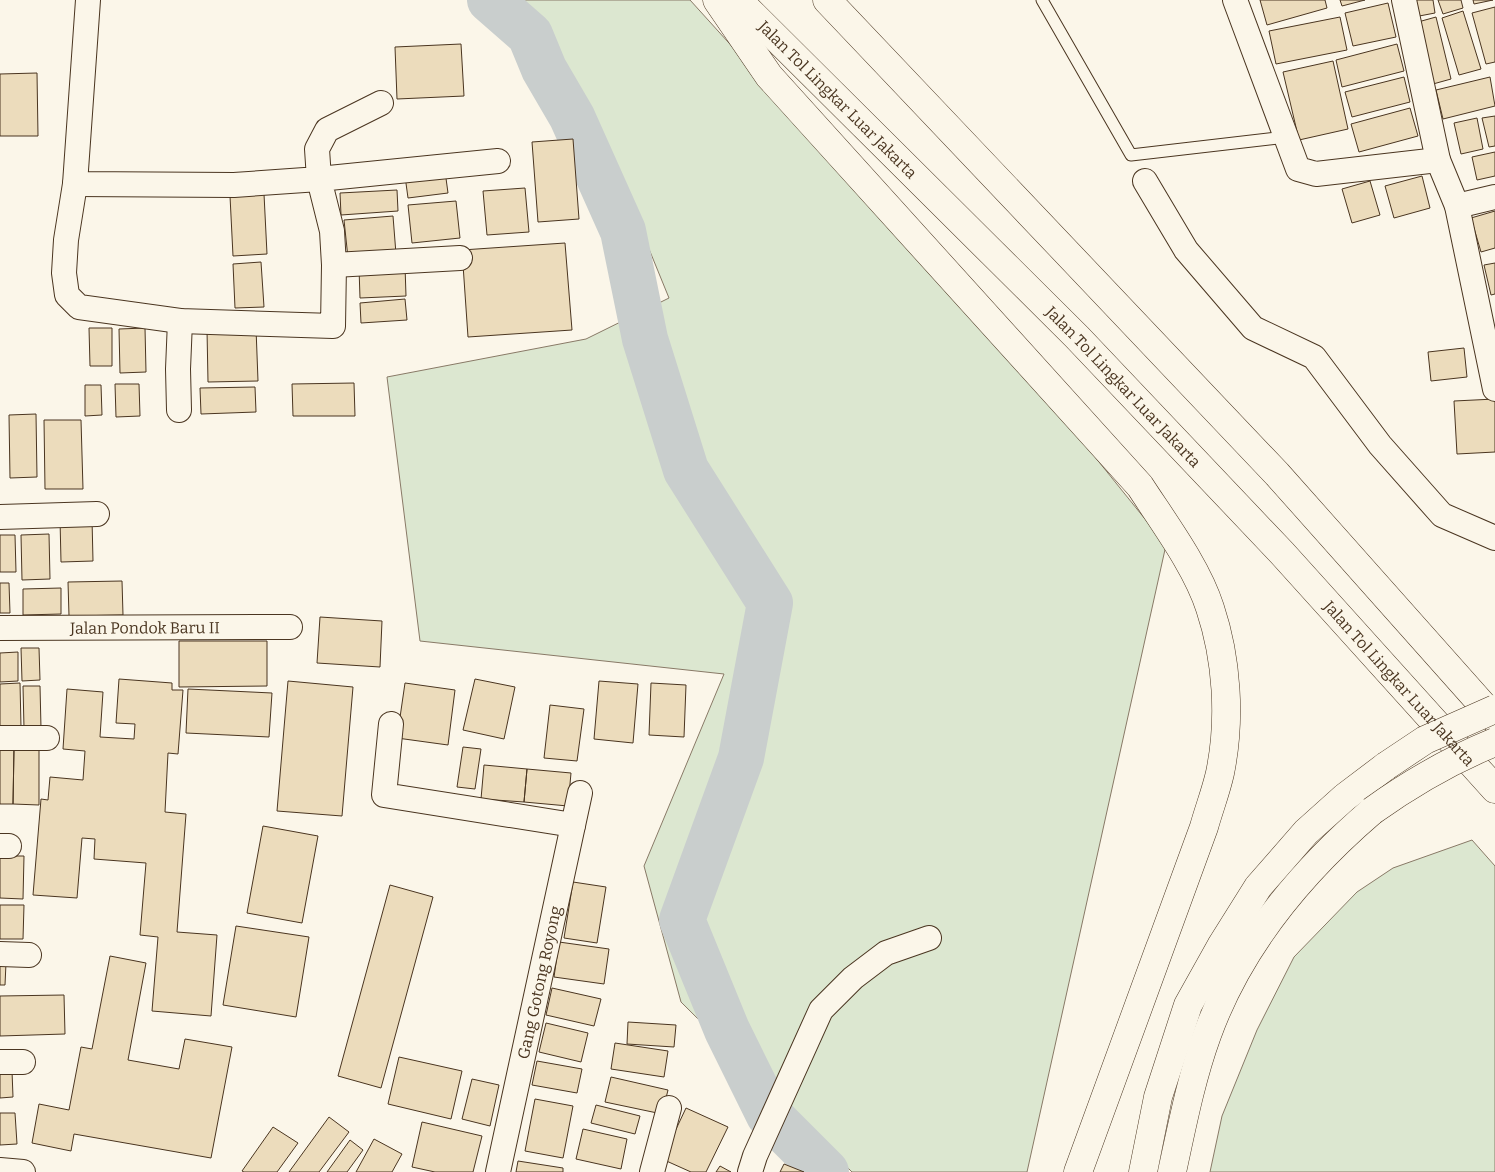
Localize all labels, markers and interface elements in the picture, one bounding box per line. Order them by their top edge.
street label: Jalan Tol Lingkar Luar Jakarta [754,16,921,182]
street label: Jalan Tol Lingkar Luar Jakarta [1041,301,1205,471]
street label: Jalan Tol Lingkar Luar Jakarta [1319,596,1479,770]
street label: Jalan Pondok Baru II [69,618,220,637]
street label: Gang Gotong Royong [513,904,565,1061]

